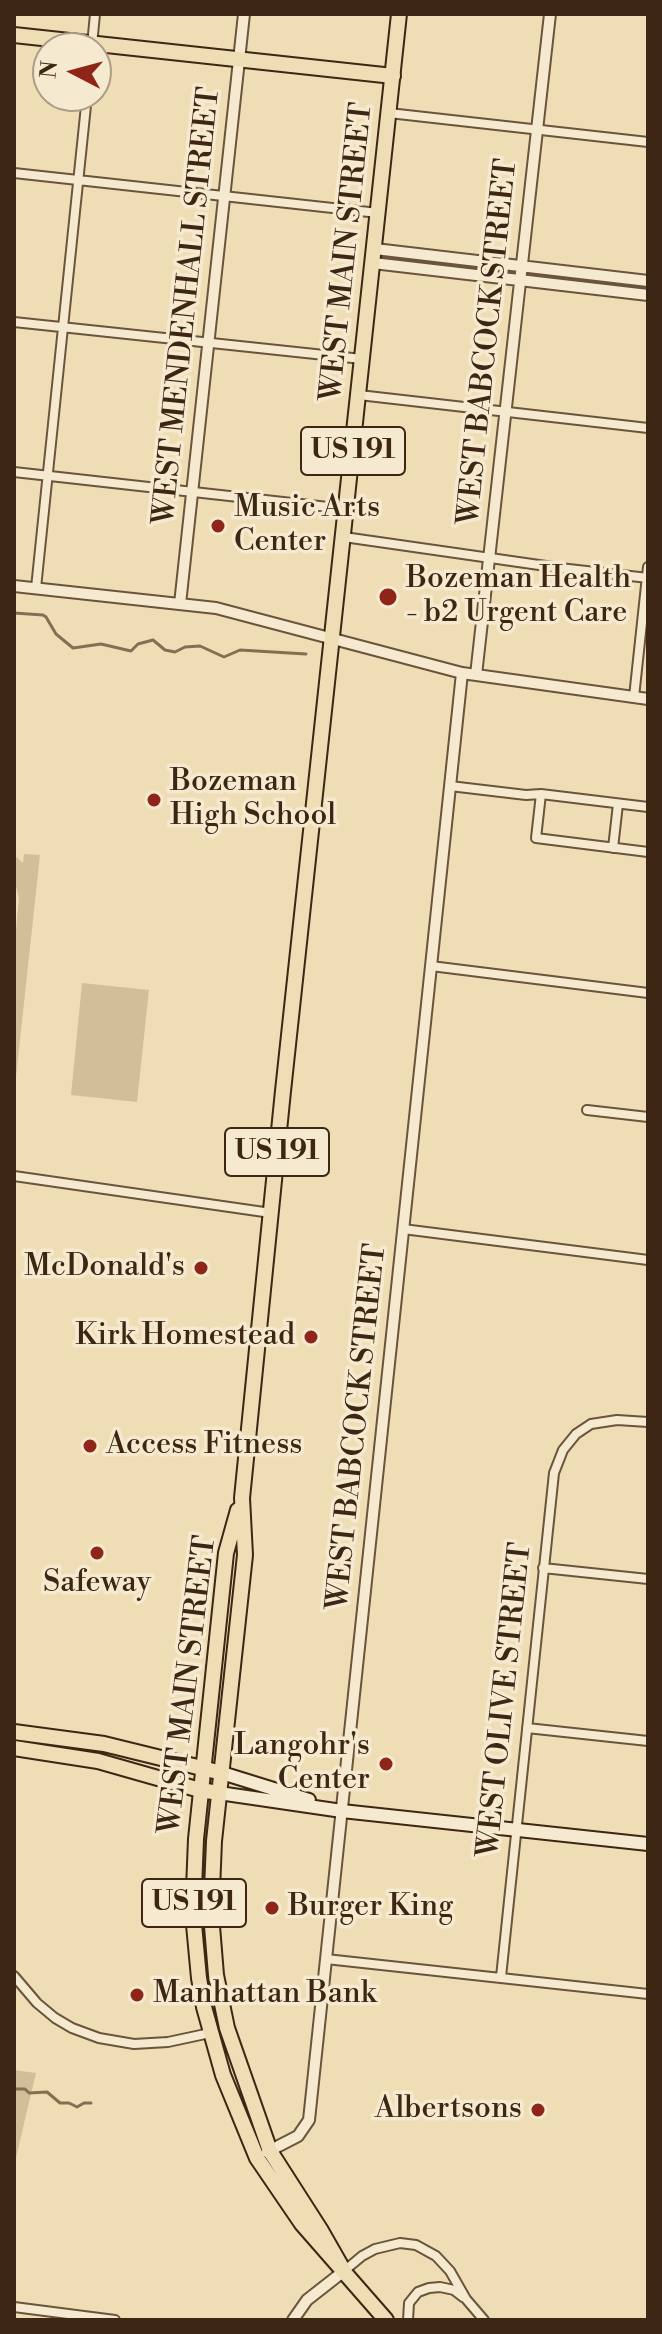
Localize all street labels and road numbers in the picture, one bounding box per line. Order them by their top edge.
street label: WEST MENDENHALL STREET [147,85,229,527]
street label: WEST MAIN STREET [314,101,382,403]
street label: WEST BABCOCK STREET [452,157,526,527]
road number: US 191 [301,427,405,475]
road number: US 191 [225,1128,329,1176]
street label: WEST BABCOCK STREET [321,1242,395,1612]
street label: WEST MAIN STREET [153,1534,225,1836]
street label: WEST OLIVE STREET [472,1541,540,1859]
road number: US 191 [142,1879,246,1927]

